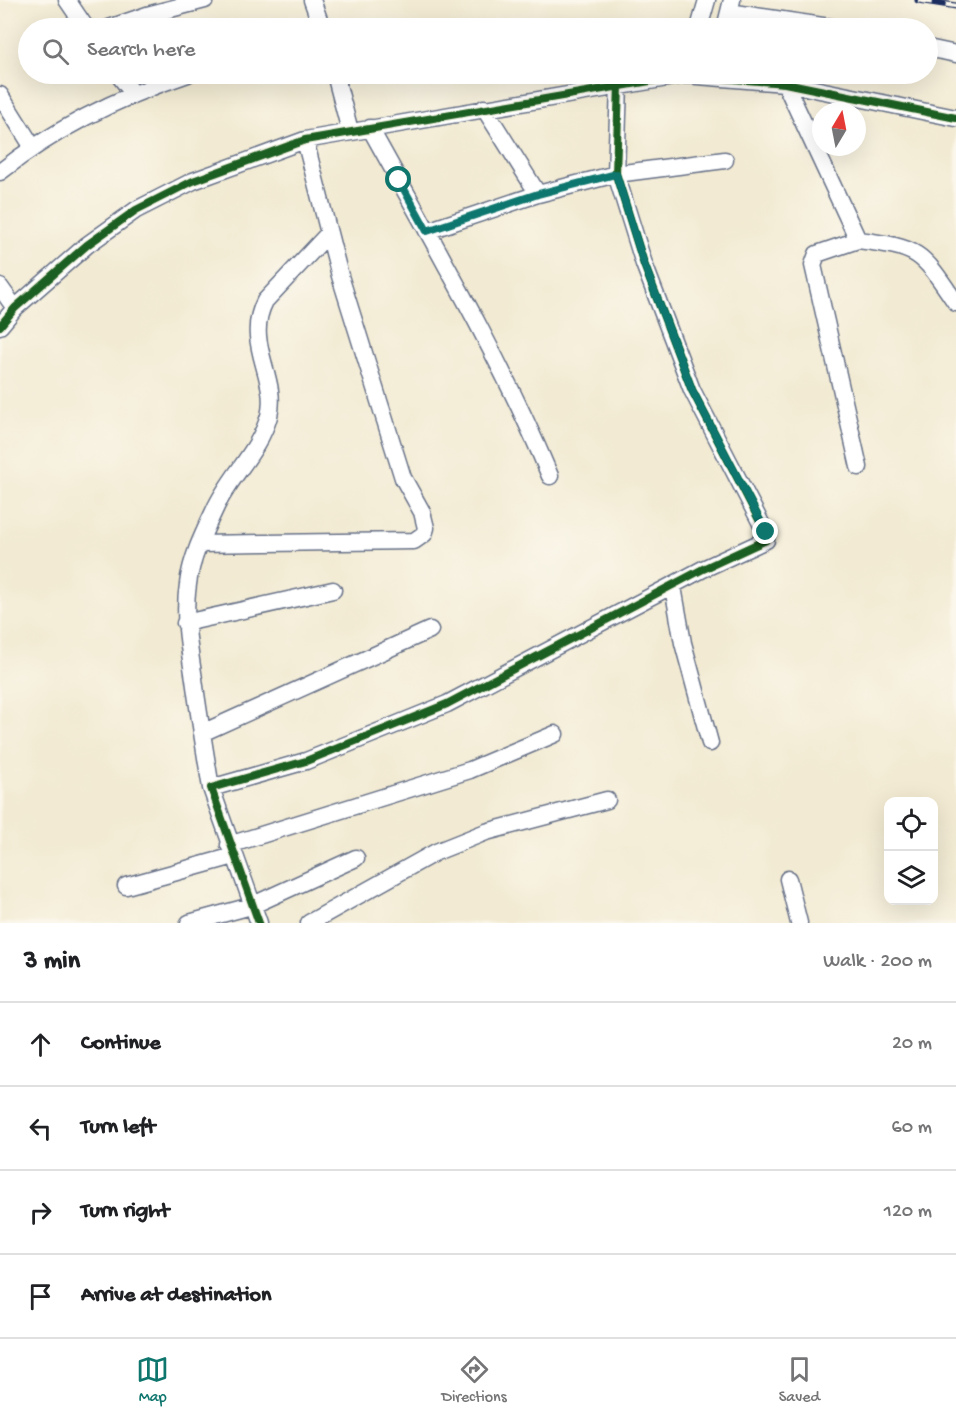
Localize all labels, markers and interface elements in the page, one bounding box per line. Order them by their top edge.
search box [18,18,938,84]
icon: search [39,35,72,68]
text: Search here [87,38,195,64]
north arrow [812,102,866,156]
route start [385,166,411,192]
route end [752,518,778,544]
map controls [884,797,938,905]
button: locate [884,797,938,851]
button: layers [884,851,938,905]
text: 3 min [24,947,80,978]
text: Walk · 200 m [823,951,932,974]
icon: ahead [24,1028,57,1061]
text: Continue [81,1031,161,1057]
text: 20 m [892,1033,932,1056]
icon: left [24,1112,57,1145]
text: Turn left [81,1115,155,1141]
text: 60 m [892,1117,932,1140]
icon: right [24,1196,57,1229]
text: Turn right [81,1199,169,1225]
text: 120 m [884,1201,932,1224]
icon: arrive [24,1280,57,1313]
text: Arrive at destination [81,1283,271,1309]
tab: Map [136,1353,169,1408]
tab: Directions [441,1353,507,1408]
tab: Saved [779,1353,820,1408]

